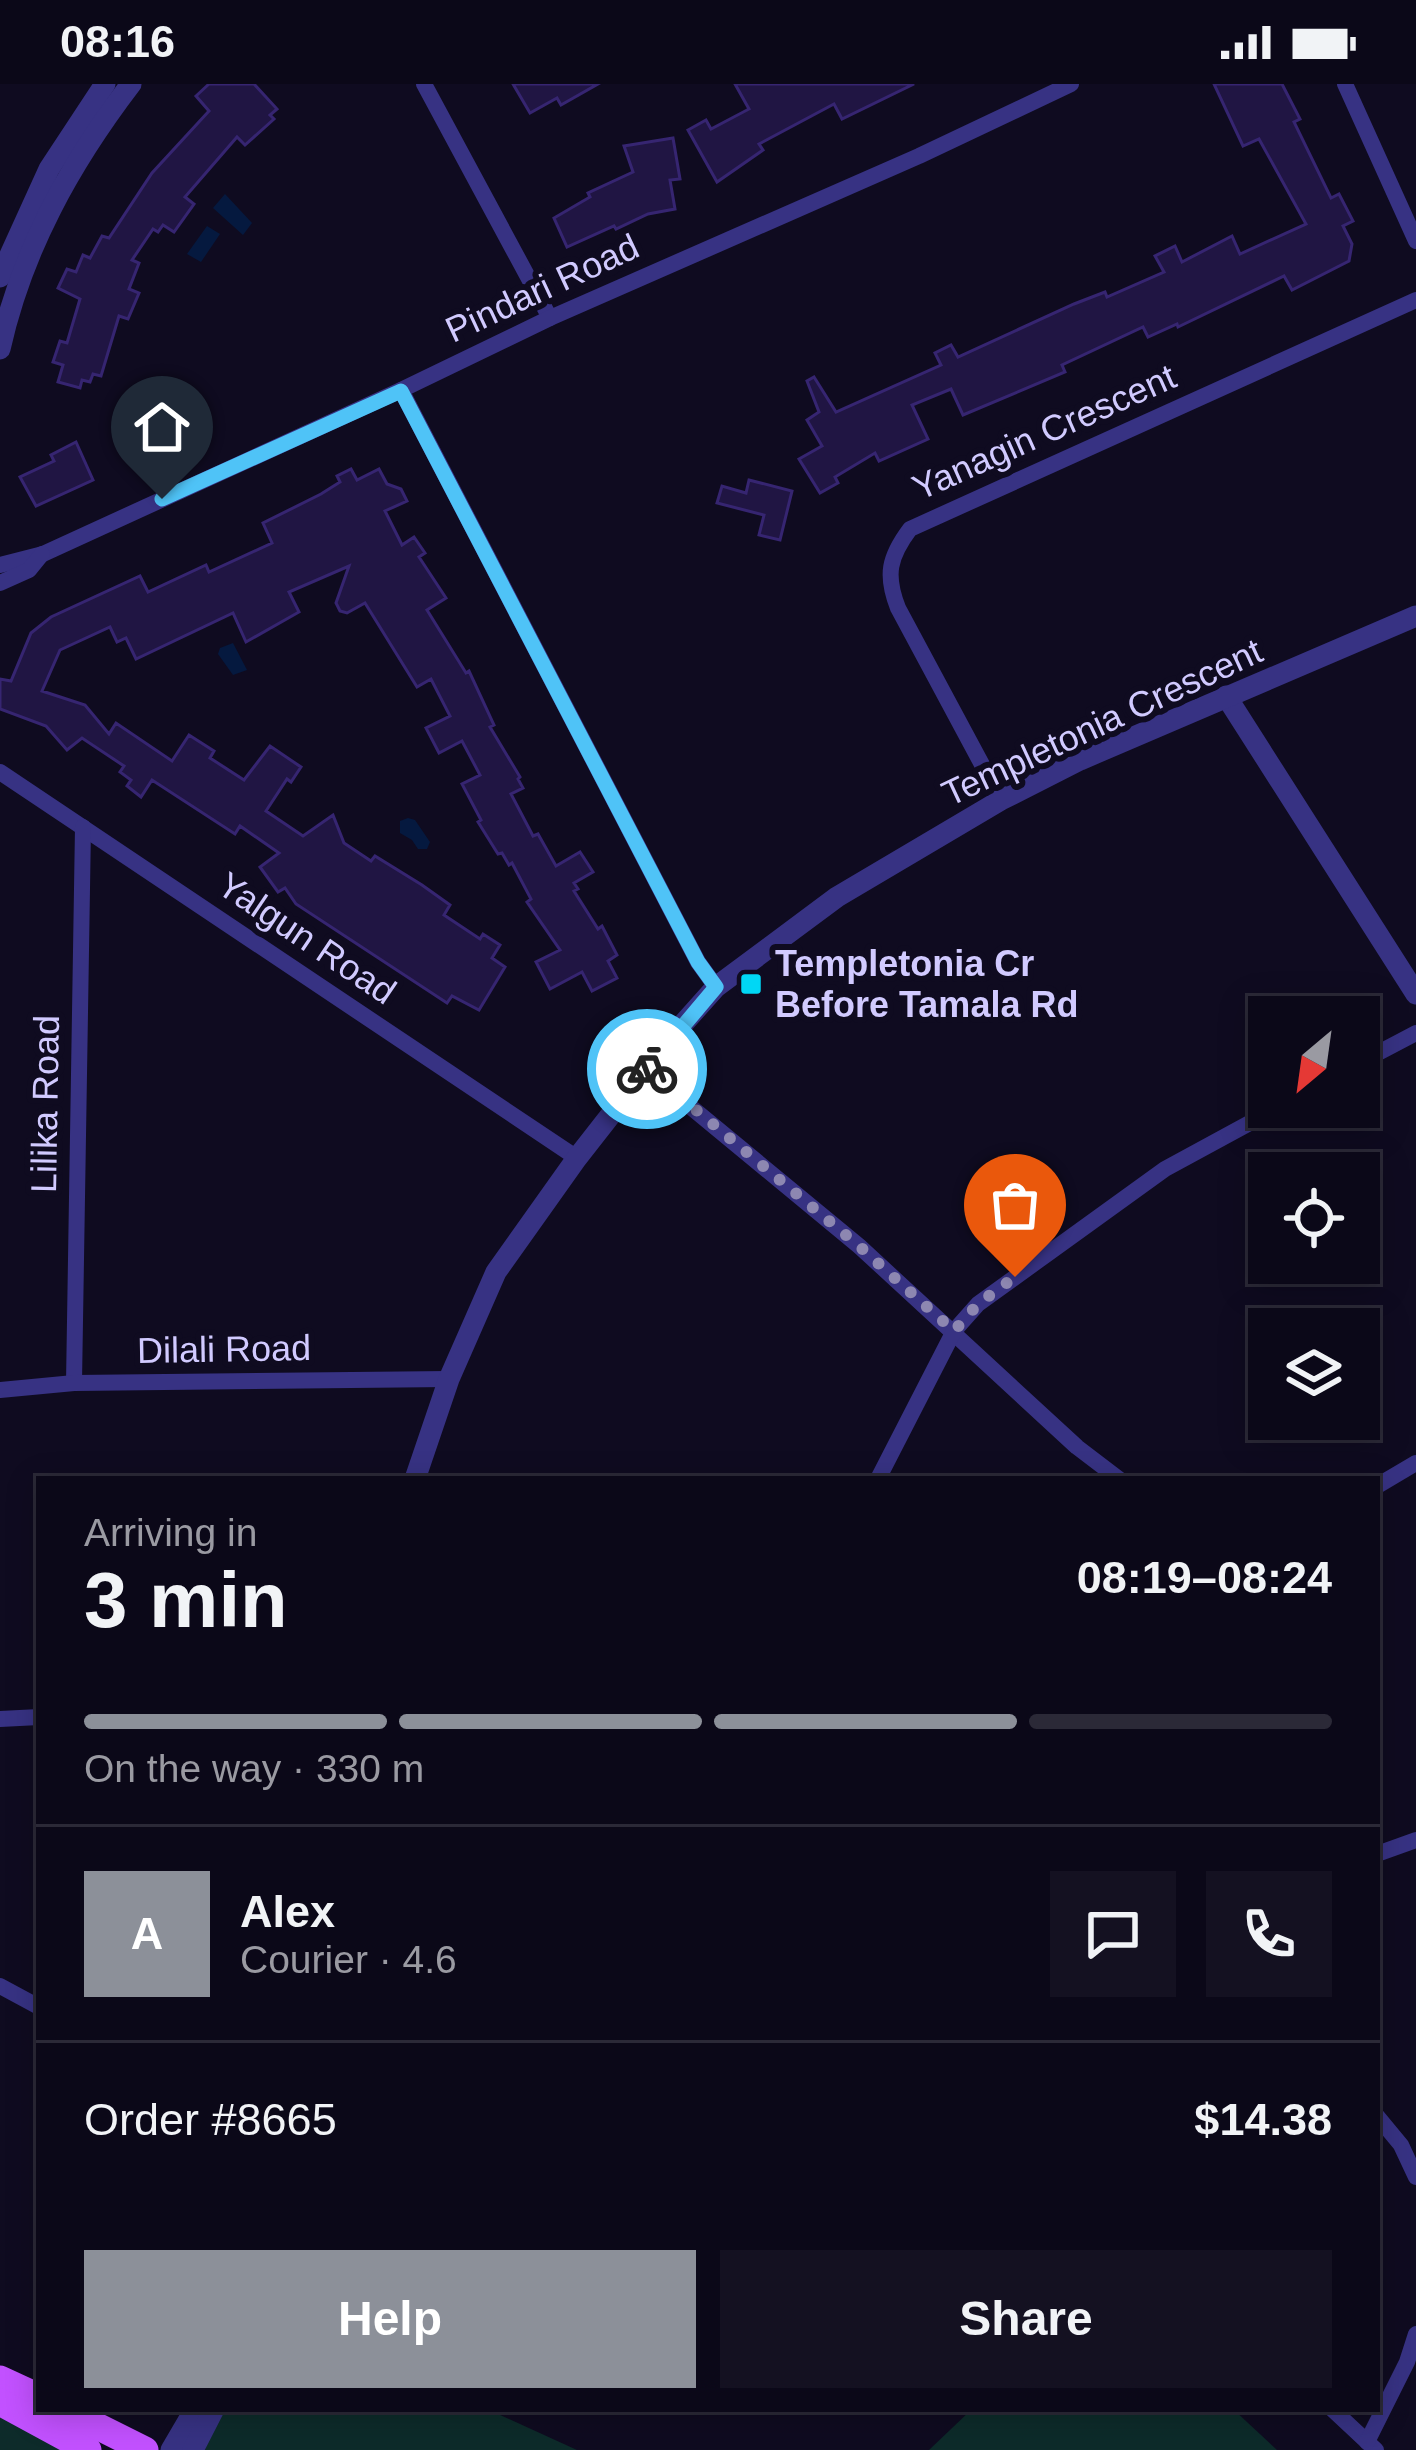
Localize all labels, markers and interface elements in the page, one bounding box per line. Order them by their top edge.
text: 08:16 [60,16,175,67]
street label: Pindari Road [439,225,645,351]
street label: Yanagin Crescent [906,356,1182,508]
pin [111,376,213,499]
icon: home [129,394,195,460]
street label: Templetonia Crescent [936,630,1268,814]
street label: Yalgun Road [210,864,404,1012]
place label: Templetonia Cr Before Tamala Rd [775,943,1078,1025]
marker: Templetonia Cr Before Tamala Rd [738,971,764,997]
north arrow [1248,996,1380,1128]
map controls [1248,996,1380,1440]
courier [587,1009,707,1129]
street label: Lilika Road [23,1015,67,1193]
icon: bike [614,1036,680,1102]
button: locate [1248,1152,1380,1284]
pin [964,1154,1066,1277]
icon: bag [982,1172,1048,1238]
button: layers [1248,1308,1380,1440]
street label: Dilali Road [137,1327,311,1371]
text: Arriving in [84,1511,257,1554]
text: 08:19–08:24 [1077,1552,1332,1603]
text: 3 min [84,1556,288,1644]
text: On the way · 330 m [84,1747,424,1790]
button: chat [1050,1871,1176,1997]
button: phone [1206,1871,1332,1997]
text: Alex [240,1886,335,1937]
text: A [131,1908,163,1959]
text: Courier · 4.6 [240,1938,457,1981]
text: Order #8665 [84,2094,337,2145]
text: $14.38 [1194,2094,1332,2145]
button: Help [84,2250,696,2388]
button: Share [720,2250,1332,2388]

